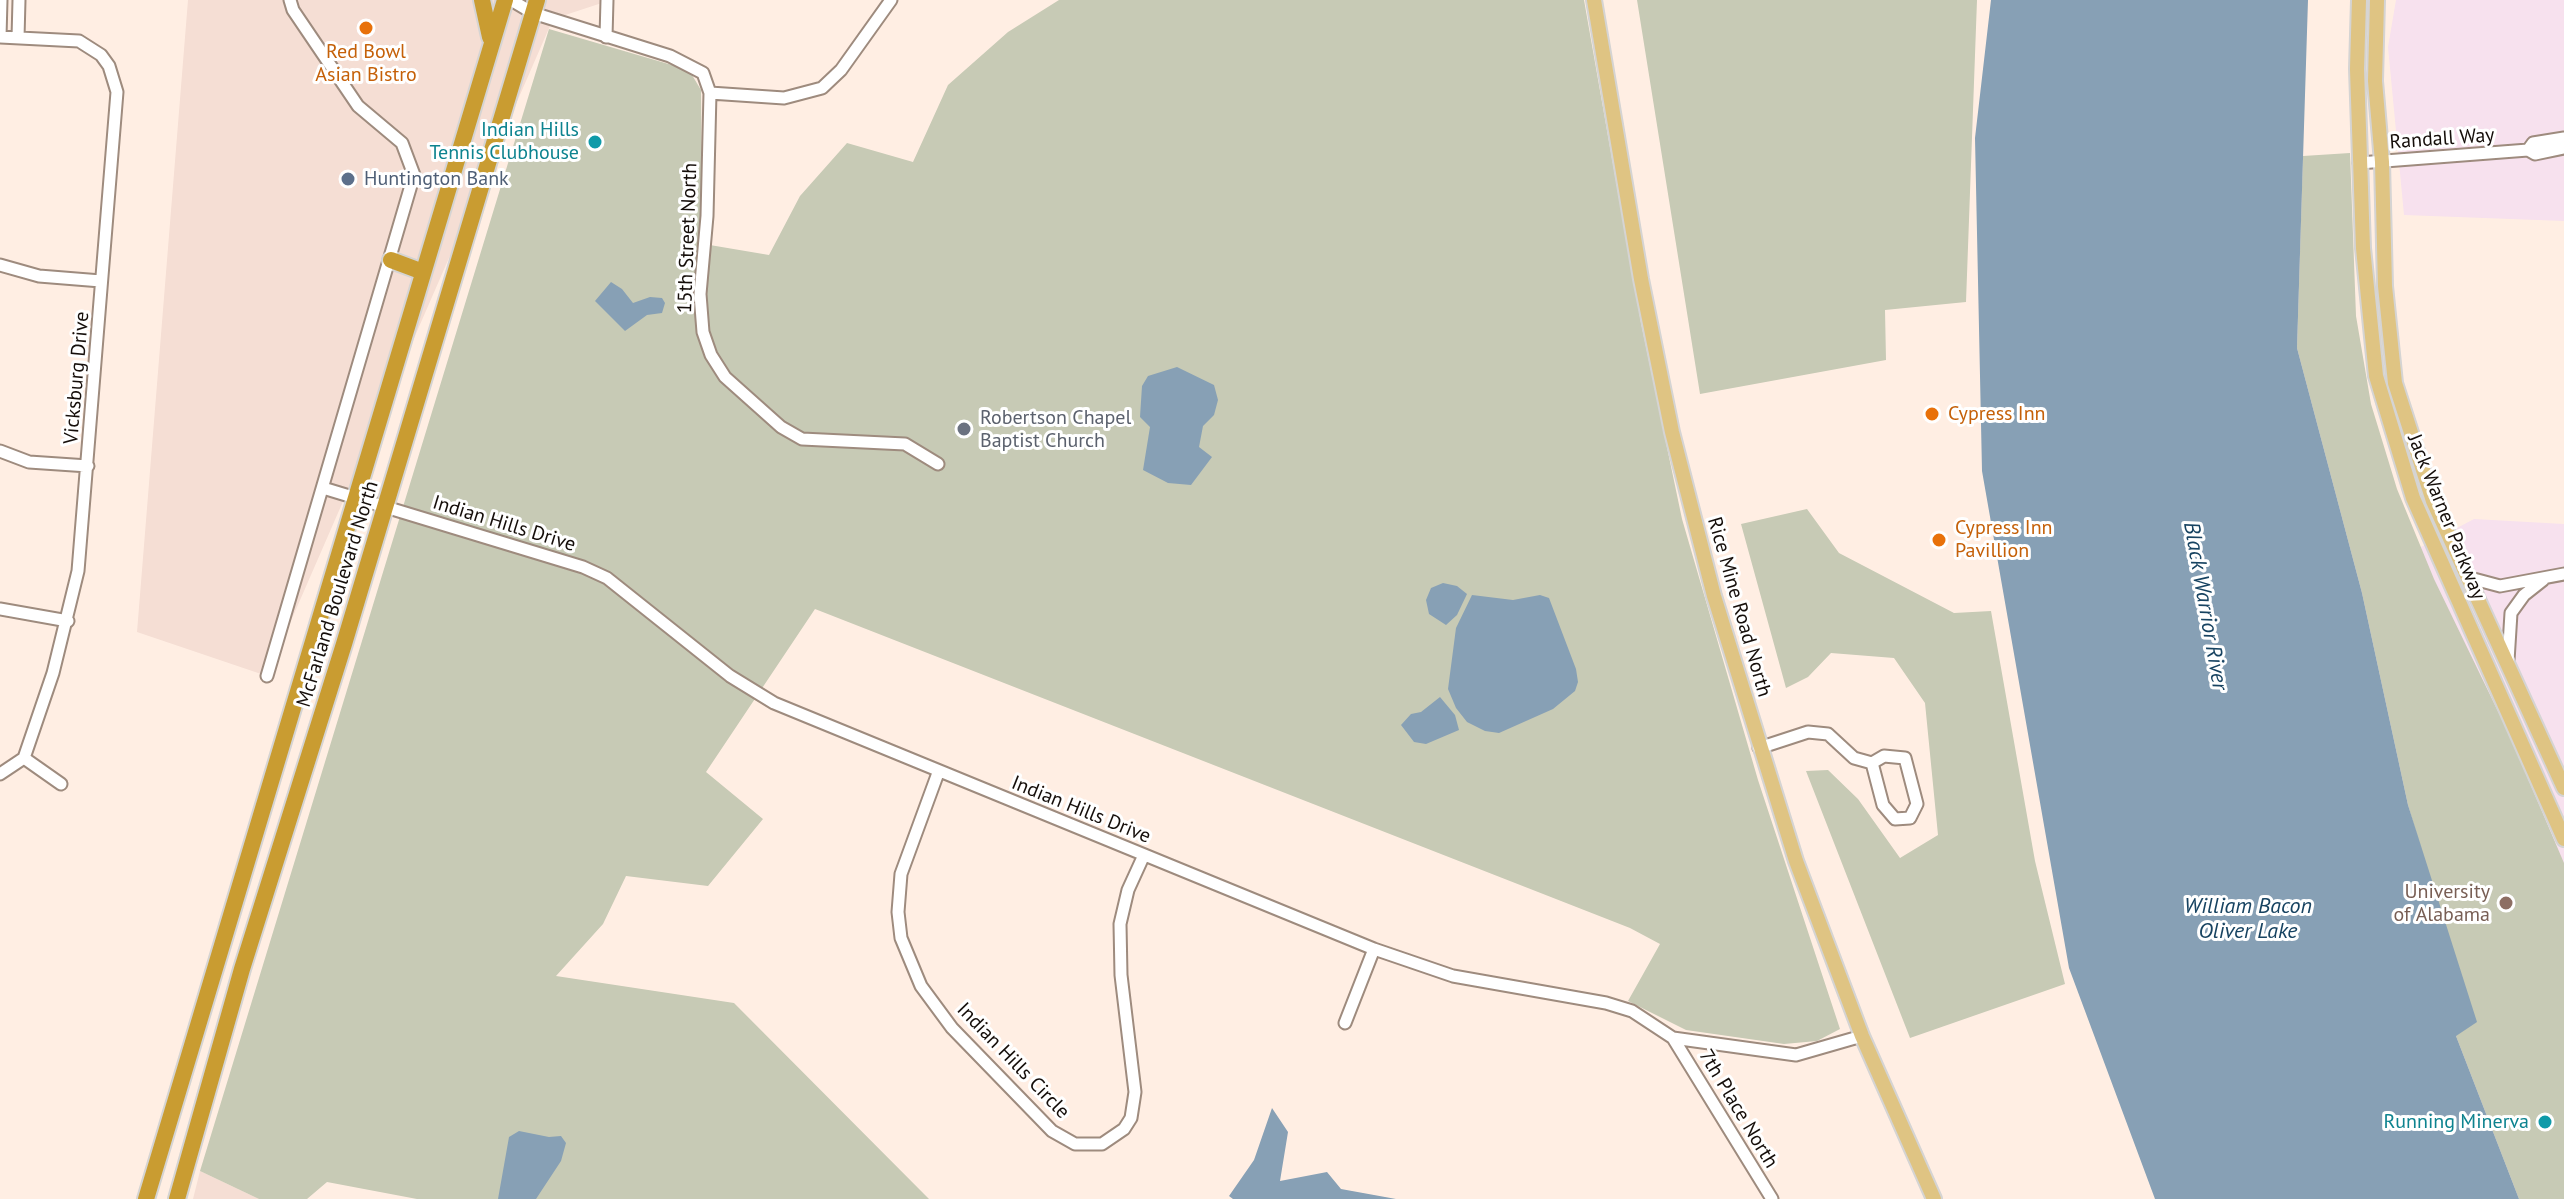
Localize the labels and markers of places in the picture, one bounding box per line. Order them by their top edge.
marker: Red Bowl Asian Bistro [357,19,375,37]
place label: Red Bowl Asian Bistro [315,40,417,87]
place label: Indian Hills Tennis Clubhouse [429,118,579,165]
marker: Indian Hills Tennis Clubhouse [586,133,604,151]
place label: Huntington Bank [364,167,509,191]
marker: Huntington Bank [339,170,357,188]
place label: Cypress Inn [1948,402,2046,426]
marker: Cypress Inn [1923,405,1941,423]
place label: Robertson Chapel Baptist Church [980,406,1131,453]
marker: Robertson Chapel Baptist Church [955,420,973,438]
place label: Cypress Inn Pavillion [1955,516,2053,563]
marker: Cypress Inn Pavillion [1930,531,1948,549]
place label: University of Alabama [2393,880,2490,927]
marker: University of Alabama [2497,894,2515,912]
place label: Running Minerva [2384,1110,2529,1134]
marker: Running Minerva [2536,1113,2554,1131]

